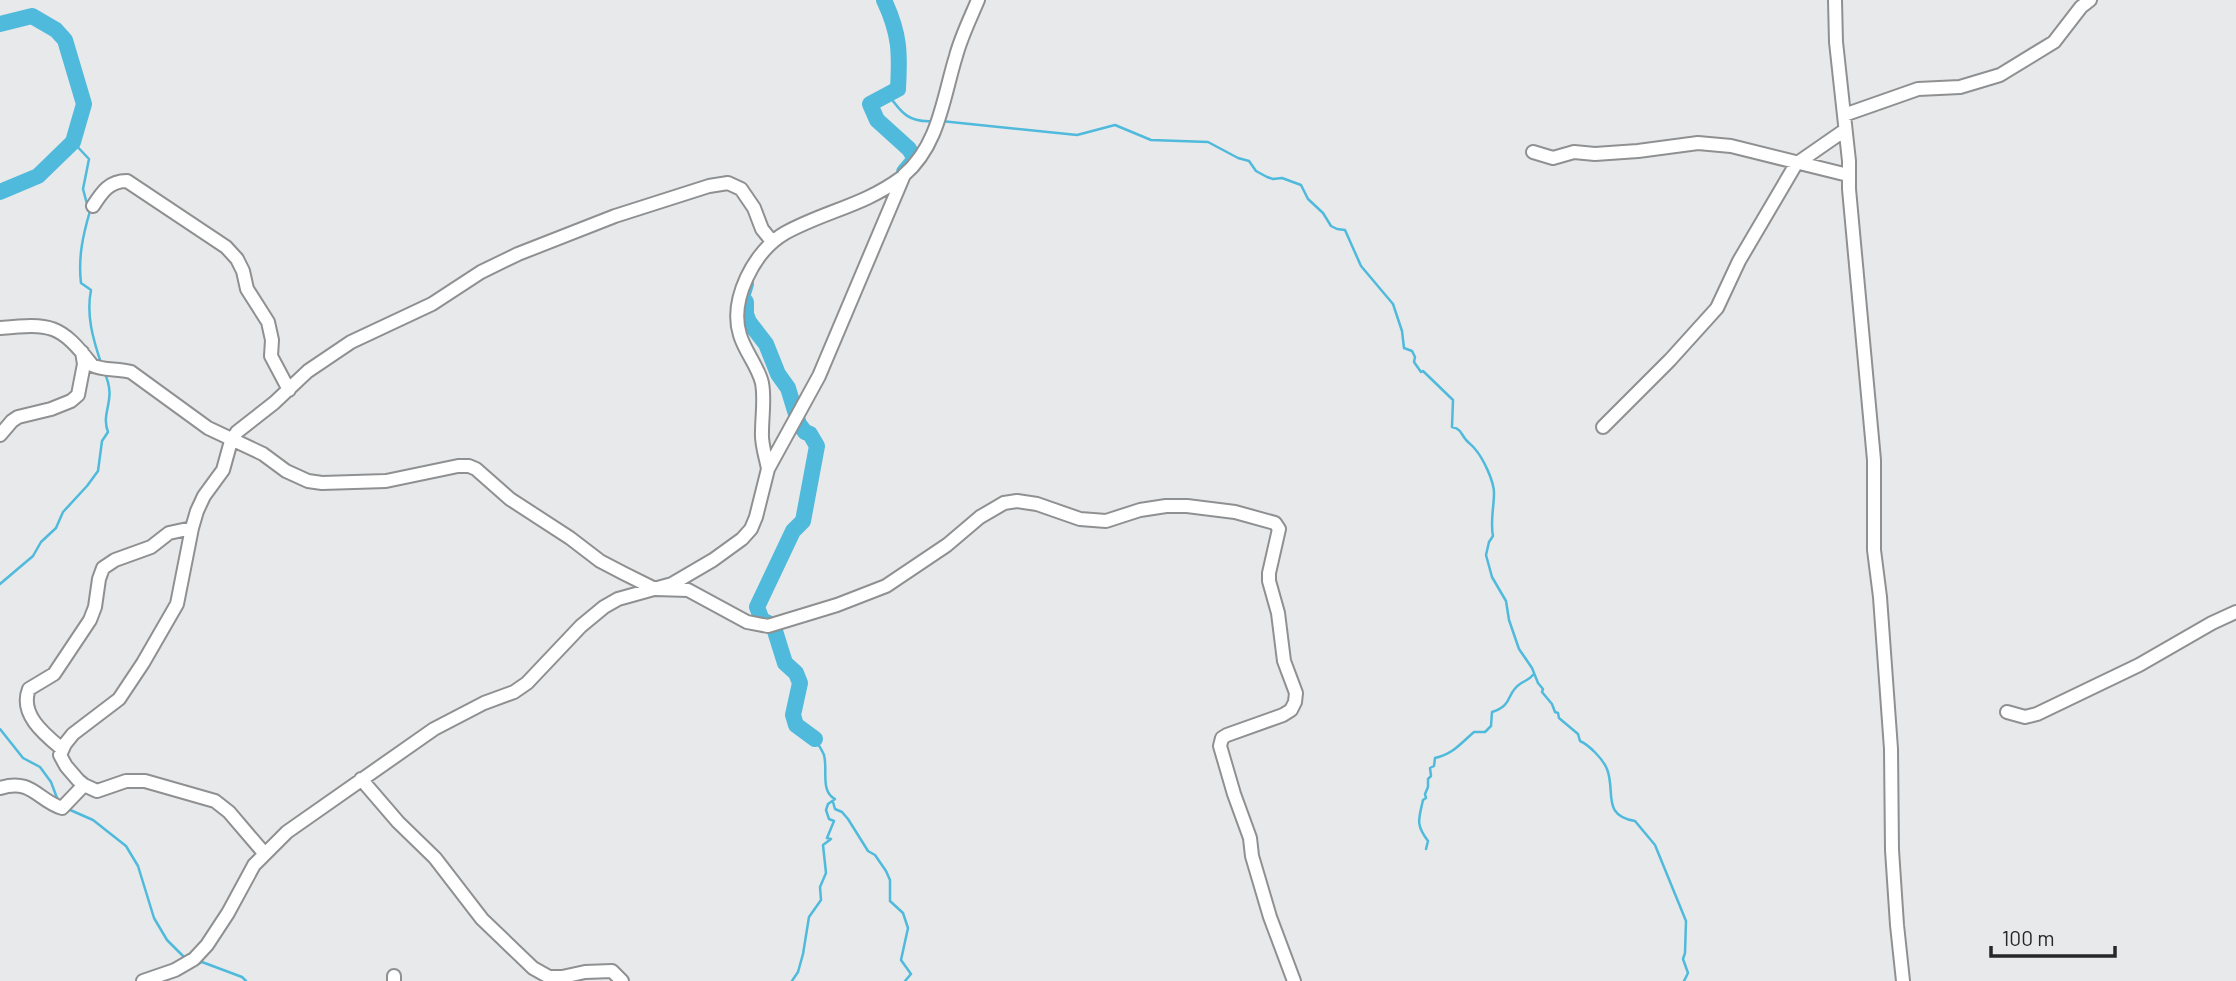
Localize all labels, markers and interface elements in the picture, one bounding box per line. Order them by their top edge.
scale bar [1991,914,2115,958]
text: 100 m [2002,925,2055,950]

